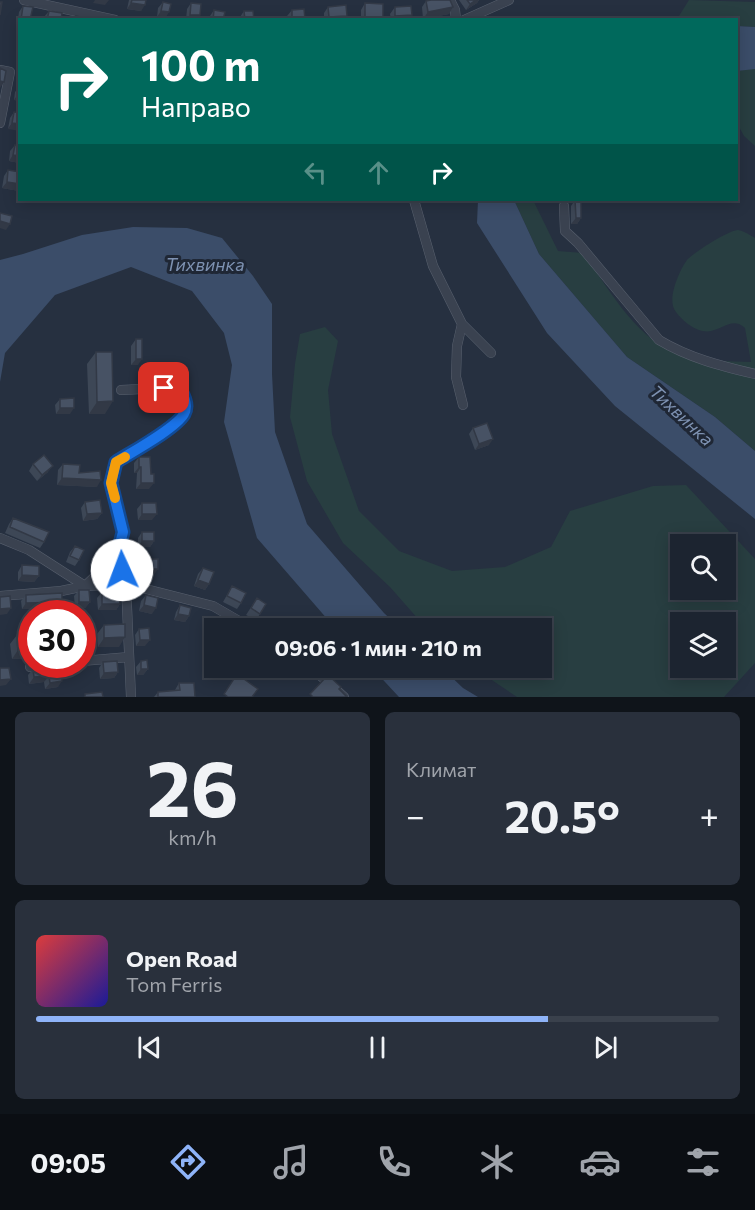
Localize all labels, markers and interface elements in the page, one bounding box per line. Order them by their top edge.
text: 100 m [141,38,261,90]
icon: right [42,42,120,120]
text: Направо [141,90,251,123]
icon: left [299,156,332,189]
icon: ahead [362,156,395,189]
icon: right [425,156,458,189]
water label: Тихвинка [166,253,244,275]
pin [138,362,189,413]
icon: arrive [147,371,180,404]
water label: Тихвинка [646,380,718,450]
map controls [670,534,736,678]
button: search [670,534,736,600]
position arrow [90,538,154,602]
speed limit sign: 30 [18,600,96,678]
button: layers [670,612,736,678]
text: 09:06 · 1 мин · 210 m [274,634,482,661]
text: 26 [146,738,239,833]
text: Климат [406,757,476,781]
text: 20.5° [504,787,620,842]
text: − [406,794,425,835]
text: + [700,794,719,835]
text: km/h [168,825,217,849]
text: Open Road [126,945,237,972]
text: Tom Ferris [126,972,222,996]
icon: previous [133,1031,166,1064]
icon: pause [361,1031,394,1064]
icon: next [589,1031,622,1064]
icon: directions [167,1141,209,1183]
icon: music [270,1141,312,1183]
icon: phone [373,1141,415,1183]
icon: climate [476,1141,518,1183]
icon: car [579,1141,621,1183]
icon: filters [682,1141,724,1183]
text: 09:05 [31,1146,106,1179]

